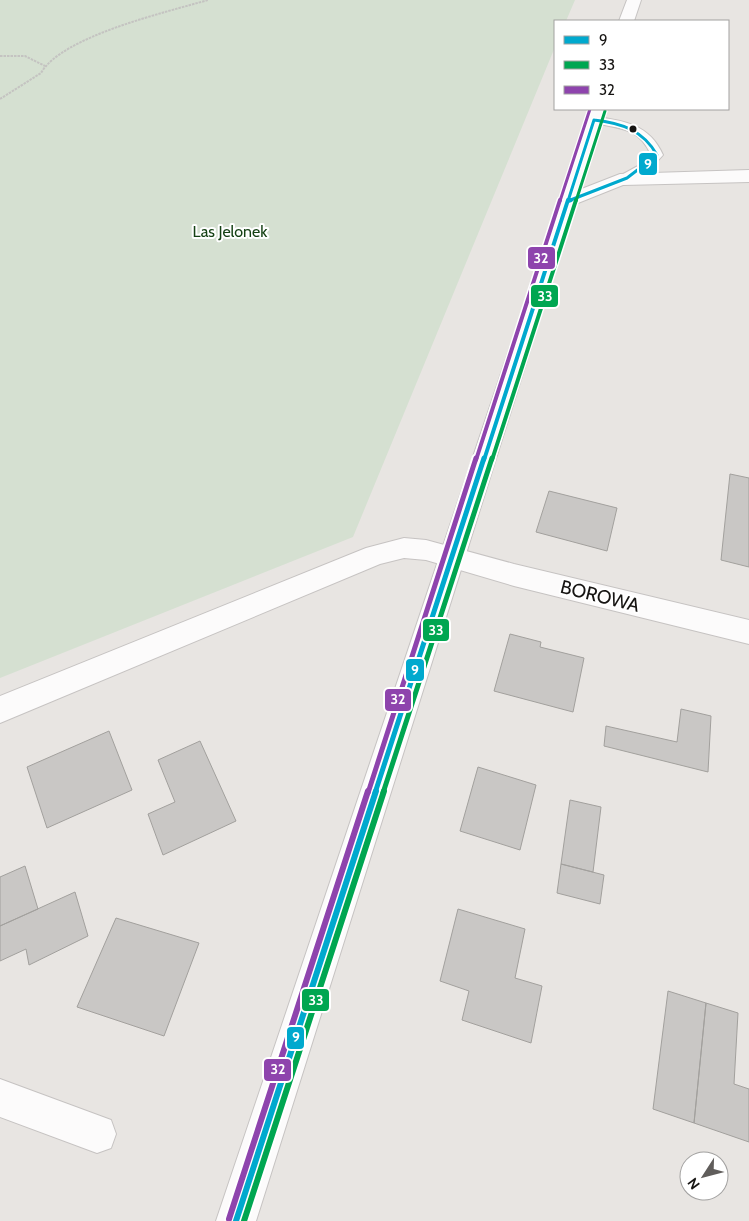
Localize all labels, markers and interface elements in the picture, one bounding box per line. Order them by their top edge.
legend [554,20,729,110]
text: 9 [599,31,608,49]
text: 33 [599,56,615,74]
text: 32 [599,81,615,99]
unlabelled marker [628,124,638,134]
line badge: 9 [638,152,658,176]
text: 9 [644,155,652,173]
park label: Las Jelonek [193,222,268,241]
line badge: 32 [527,246,556,270]
text: 32 [534,249,548,267]
line badge: 33 [530,284,559,308]
text: 33 [537,287,553,305]
street label: BOROWA [558,575,642,617]
line badge: 33 [422,618,450,642]
text: 33 [428,621,444,639]
line badge: 9 [405,658,425,682]
text: 9 [411,661,419,679]
line badge: 32 [384,688,412,712]
text: 32 [391,690,405,708]
line badge: 33 [301,988,330,1012]
text: 33 [308,991,324,1009]
line badge: 9 [286,1026,305,1050]
text: 9 [292,1028,300,1046]
line badge: 32 [263,1058,292,1082]
text: 32 [271,1060,285,1078]
north arrow [679,1151,729,1201]
text: N [683,1174,704,1193]

